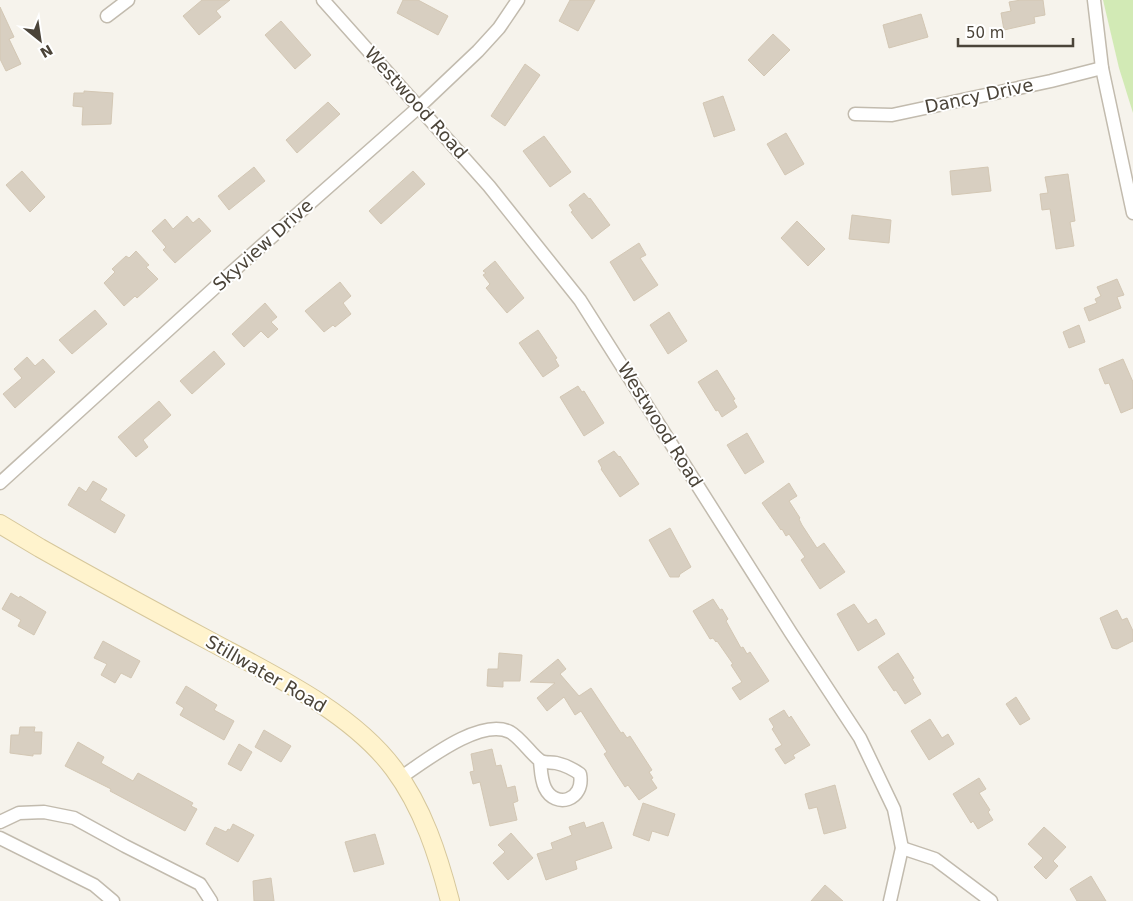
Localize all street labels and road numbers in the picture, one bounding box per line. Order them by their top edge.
street label: Westwood Road [361,42,472,163]
street label: Dancy Drive [923,74,1035,117]
street label: Skyview Drive [208,194,317,295]
street label: Westwood Road [614,358,707,491]
street label: Stillwater Road [202,631,330,717]

